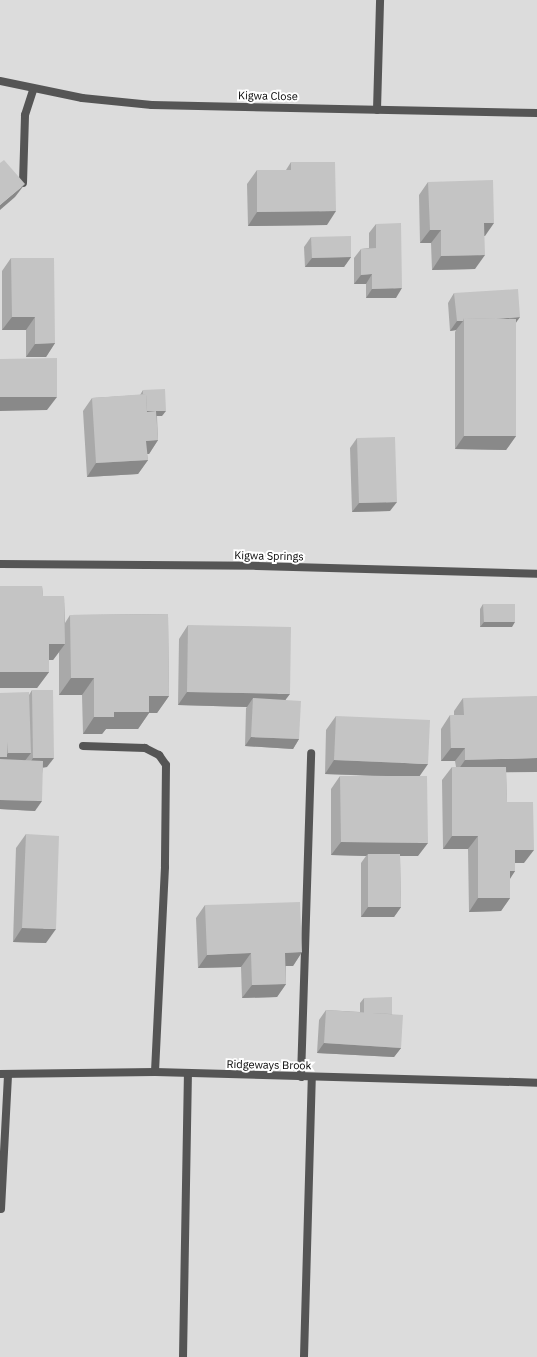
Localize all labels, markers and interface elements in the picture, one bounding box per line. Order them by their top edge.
street label: Kigwa Close [238,89,298,103]
street label: Kigwa Springs [234,549,304,563]
street label: Ridgeways Brook [227,1058,311,1072]

